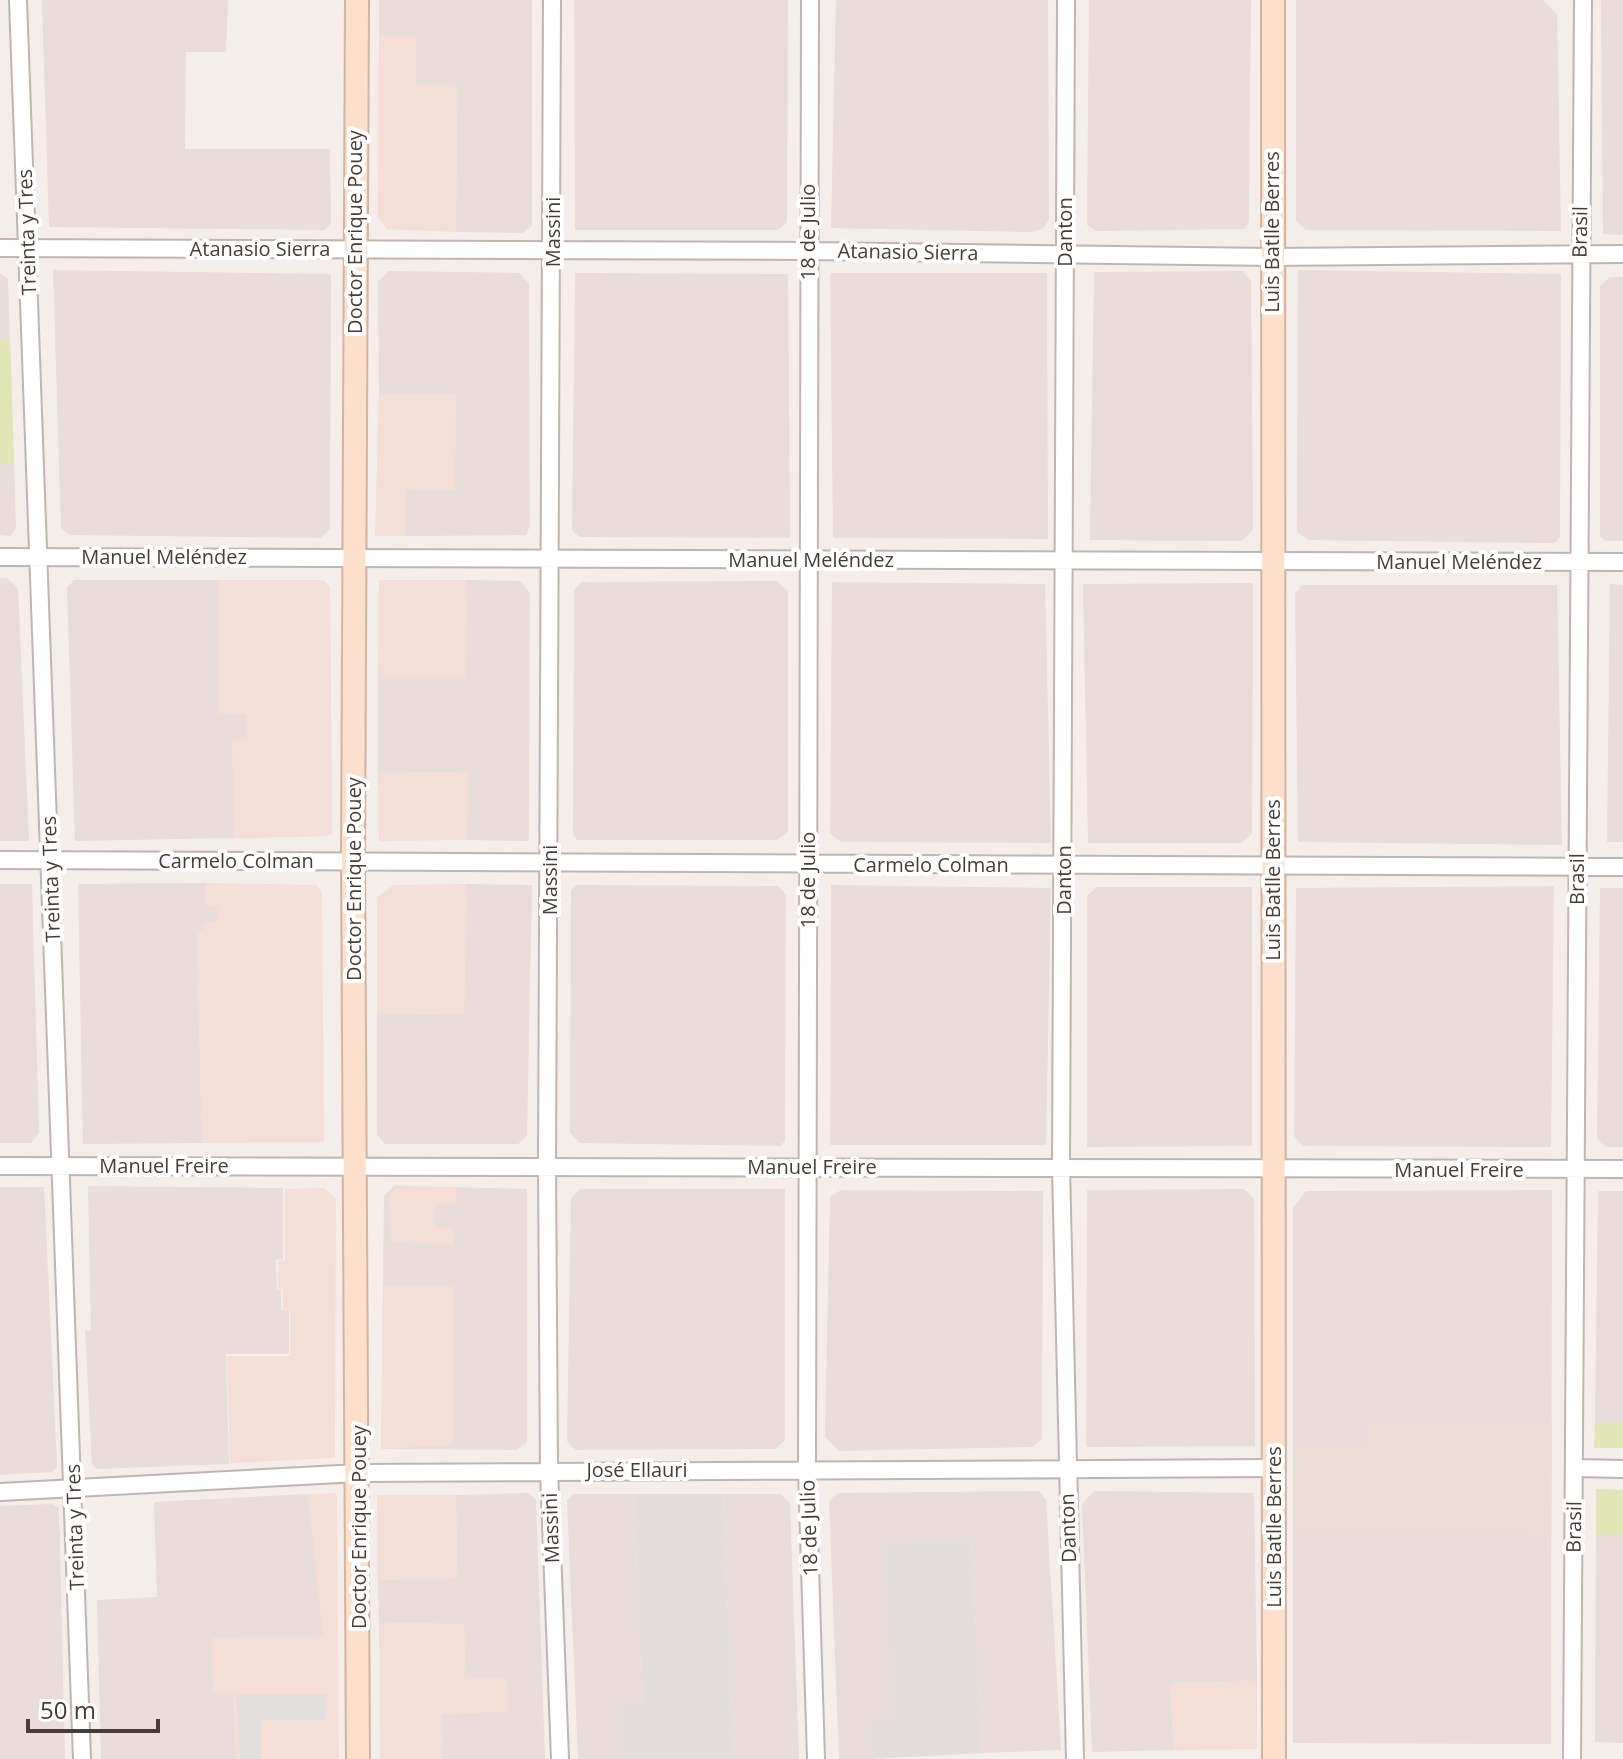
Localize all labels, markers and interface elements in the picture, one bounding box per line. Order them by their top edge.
street label: Doctor Enrique Pouey [341,129,368,334]
street label: Luis Batlle Berres [1258,151,1285,313]
street label: Treinta y Tres [11,168,42,296]
street label: 18 de Julio [794,184,821,280]
street label: Massini [539,197,566,267]
street label: Danton [1051,197,1078,267]
street label: Brasil [1566,206,1593,258]
street label: Atanasio Sierra [190,235,330,262]
street label: Atanasio Sierra [837,237,979,266]
street label: Manuel Meléndez [81,543,247,570]
street label: Manuel Meléndez [728,546,894,573]
street label: Manuel Meléndez [1376,548,1542,575]
street label: Doctor Enrique Pouey [340,776,367,981]
street label: Luis Batlle Berres [1259,799,1286,961]
street label: Treinta y Tres [35,815,66,943]
street label: 18 de Julio [794,832,821,928]
street label: Massini [536,845,563,915]
street label: Danton [1050,845,1077,915]
street label: Carmelo Colman [158,847,314,874]
street label: Carmelo Colman [853,851,1009,878]
street label: Brasil [1563,853,1590,905]
street label: Manuel Freire [99,1152,229,1179]
street label: Manuel Freire [747,1153,877,1180]
street label: Manuel Freire [1394,1156,1524,1183]
street label: Doctor Enrique Pouey [345,1424,372,1629]
street label: Luis Batlle Berres [1260,1446,1287,1608]
street label: José Ellauri [584,1456,688,1483]
street label: Treinta y Tres [59,1463,90,1591]
street label: 18 de Julio [793,1479,824,1577]
street label: Massini [536,1492,565,1564]
street label: Danton [1053,1493,1082,1563]
street label: Brasil [1560,1501,1587,1553]
scale bar [28,1683,158,1733]
text: 50 m [40,1693,96,1726]

